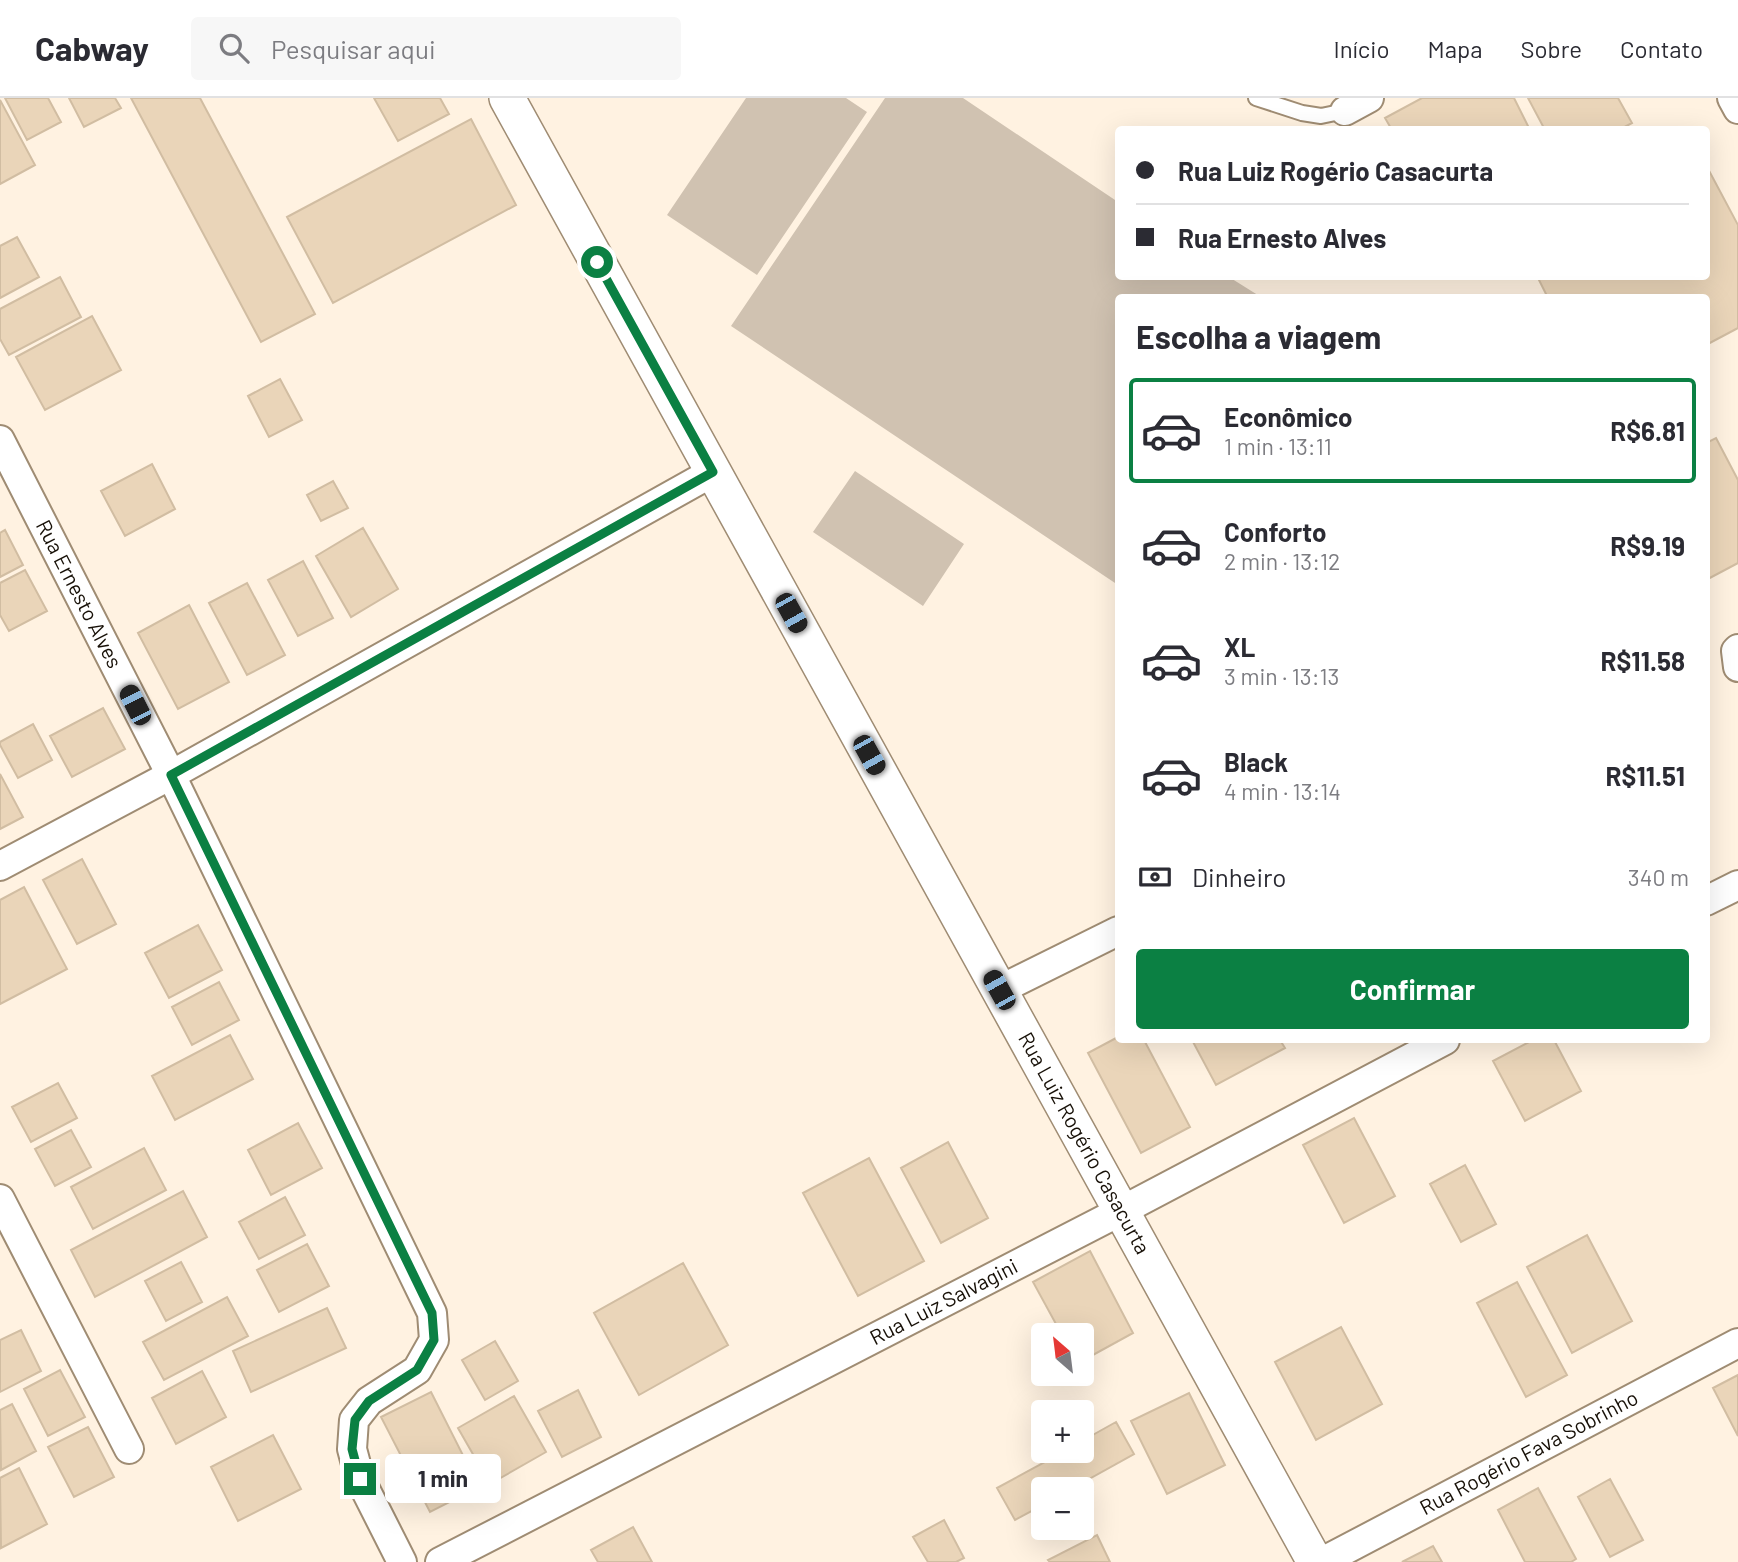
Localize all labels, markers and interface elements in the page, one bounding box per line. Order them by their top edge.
search box [191,17,681,80]
text: Cabway [35,28,149,68]
icon: search [215,29,253,67]
text: Pesquisar aqui [271,33,436,64]
text: Início [1334,34,1390,63]
text: Mapa [1428,34,1482,63]
text: Sobre [1520,34,1582,63]
text: Contato [1620,34,1703,63]
text: Rua Luiz Rogério Casacurta [1178,155,1493,186]
text: Rua Ernesto Alves [1178,222,1386,253]
route start [581,246,613,278]
text: Escolha a viagem [1136,317,1381,355]
icon: car [1140,399,1203,462]
text: Econômico [1224,401,1353,432]
text: R$6.81 [1610,415,1685,446]
text: 1 min · 13:11 [1224,432,1332,460]
icon: car [1140,514,1203,577]
street label: Rua Ernesto Alves [32,515,128,672]
text: Conforto [1224,516,1327,547]
text: R$9.19 [1610,530,1685,561]
text: 2 min · 13:12 [1224,547,1340,575]
car [772,590,811,636]
icon: car [1140,629,1203,692]
text: XL [1224,631,1255,662]
text: R$11.58 [1600,645,1685,676]
text: 3 min · 13:13 [1224,662,1339,690]
car [117,682,154,728]
car [850,732,889,778]
icon: car [1140,744,1203,807]
text: Black [1224,746,1288,777]
text: R$11.51 [1606,760,1685,791]
text: 4 min · 13:14 [1224,777,1341,805]
icon: cash [1136,858,1174,896]
text: Dinheiro [1192,861,1287,892]
text: 340 m [1628,863,1689,891]
button: Confirmar [1136,949,1689,1029]
car [980,967,1019,1013]
street label: Rua Luiz Rogério Casacurta [1014,1027,1156,1258]
street label: Rua Luiz Salvagini [865,1252,1021,1349]
north arrow [1031,1323,1094,1386]
map controls [1031,1323,1094,1540]
street label: Rua Rogério Fava Sobrinho [1415,1384,1642,1519]
button: + [1031,1400,1094,1463]
callout: 1 min [384,1454,500,1504]
route end [344,1463,376,1495]
text: 1 min [418,1464,468,1492]
button: − [1031,1477,1094,1540]

